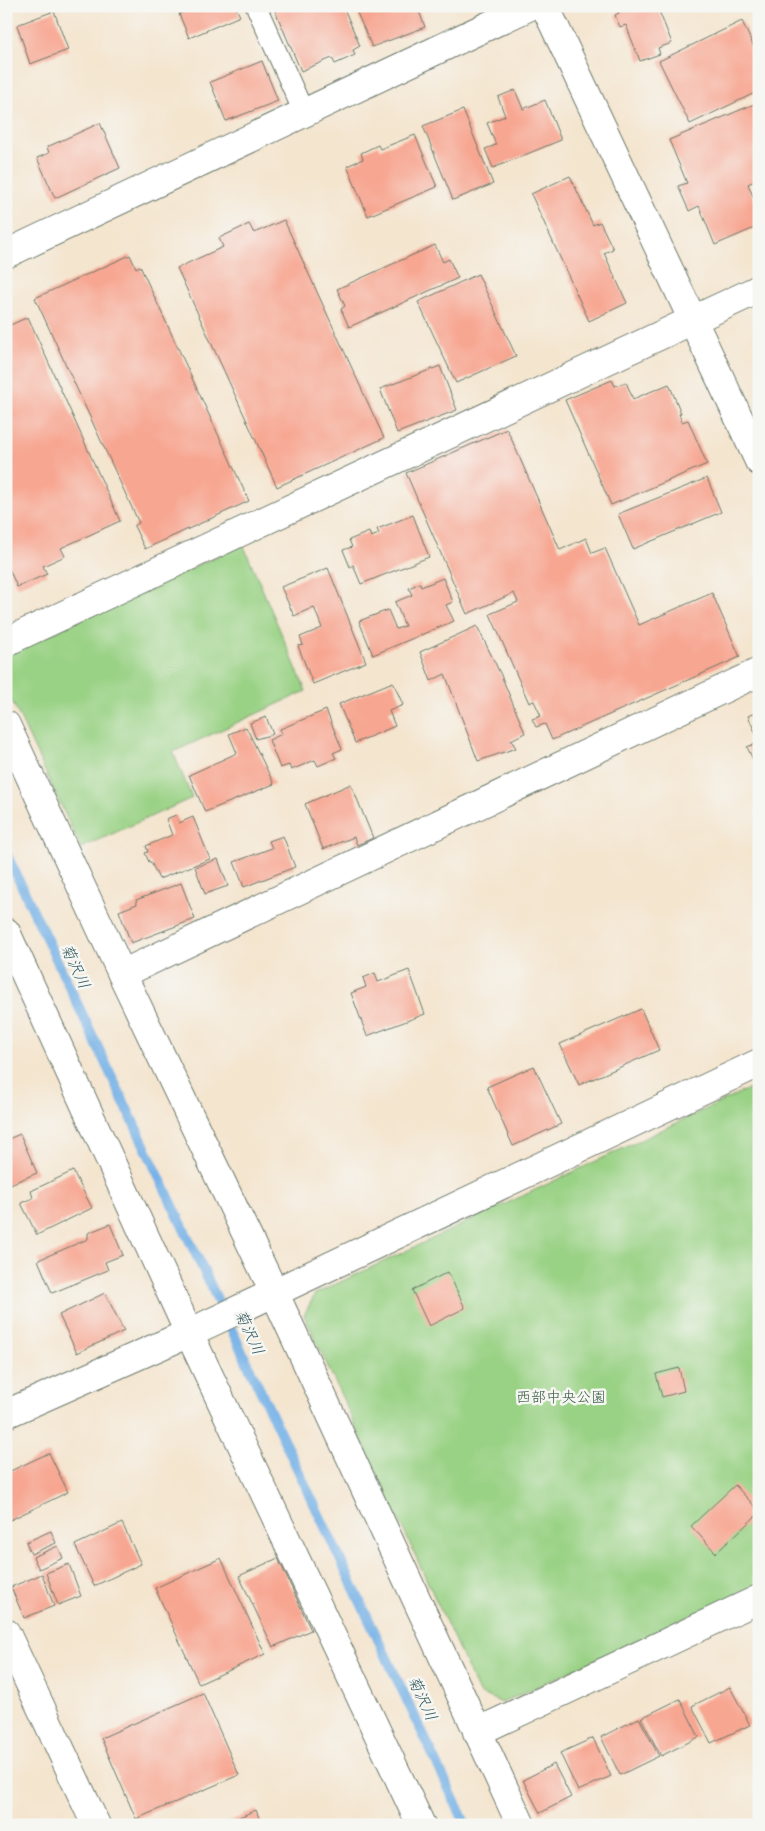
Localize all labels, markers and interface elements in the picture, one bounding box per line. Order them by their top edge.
water label: 菊沢川 [56,939,98,992]
water label: 菊沢川 [230,1305,272,1358]
park label: 西部中央公園 [516,1384,606,1407]
water label: 菊沢川 [403,1671,445,1724]

